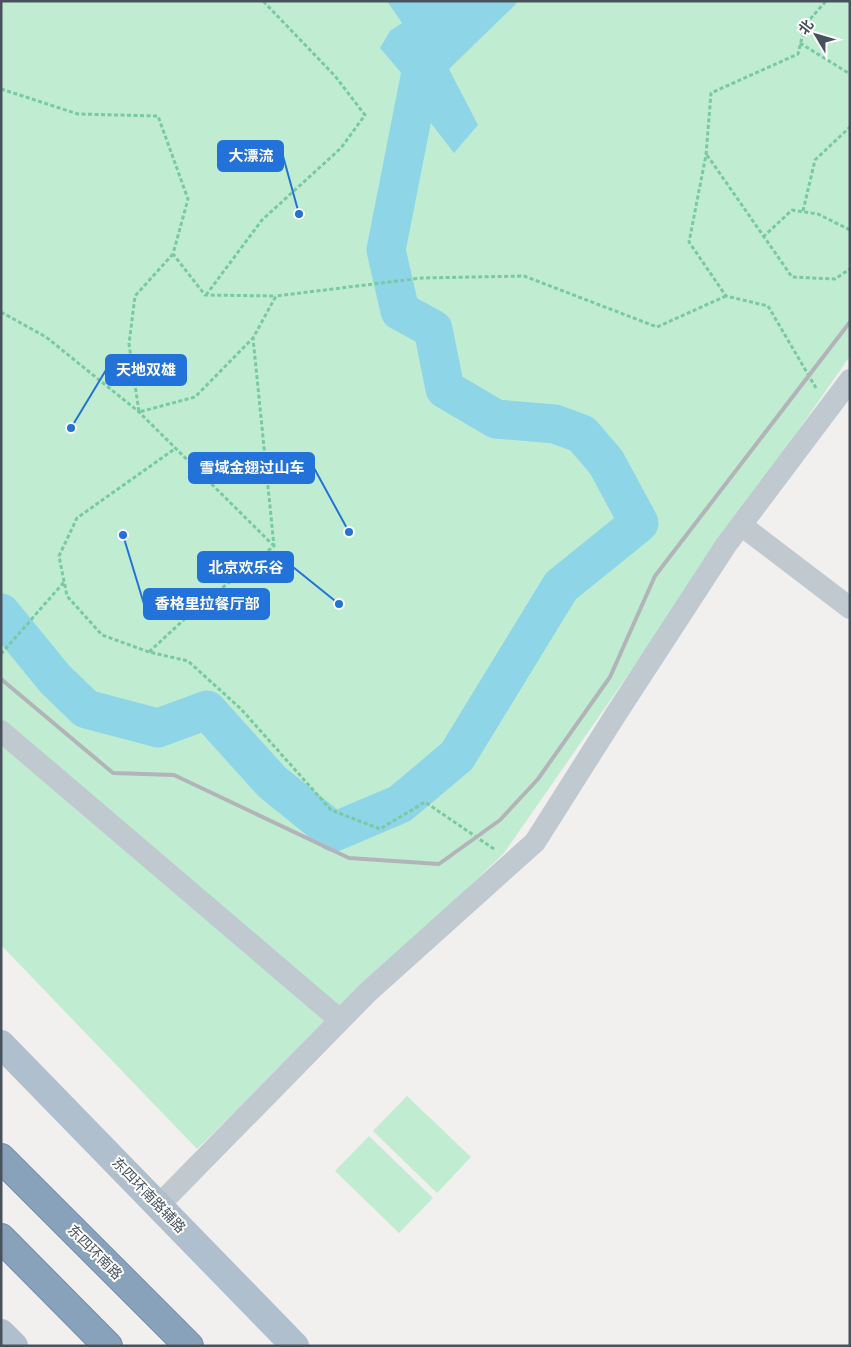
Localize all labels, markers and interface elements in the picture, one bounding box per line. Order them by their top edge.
north arrow [791,10,841,60]
text: 北 [794,15,818,39]
callout: 大漂流 [218,141,283,171]
text: 大漂流 [228,145,274,166]
callout: 天地双雄 [106,355,186,385]
text: 天地双雄 [116,359,176,380]
callout: 雪域金翅过山车 [189,453,314,483]
text: 雪域金翅过山车 [199,457,305,478]
callout: 北京欢乐谷 [198,552,293,582]
text: 北京欢乐谷 [208,557,284,578]
callout: 香格里拉餐厅部 [144,589,269,619]
text: 香格里拉餐厅部 [154,593,260,614]
street label: 东四环南路辅路 [108,1153,190,1237]
street label: 东四环南路 [63,1220,127,1284]

